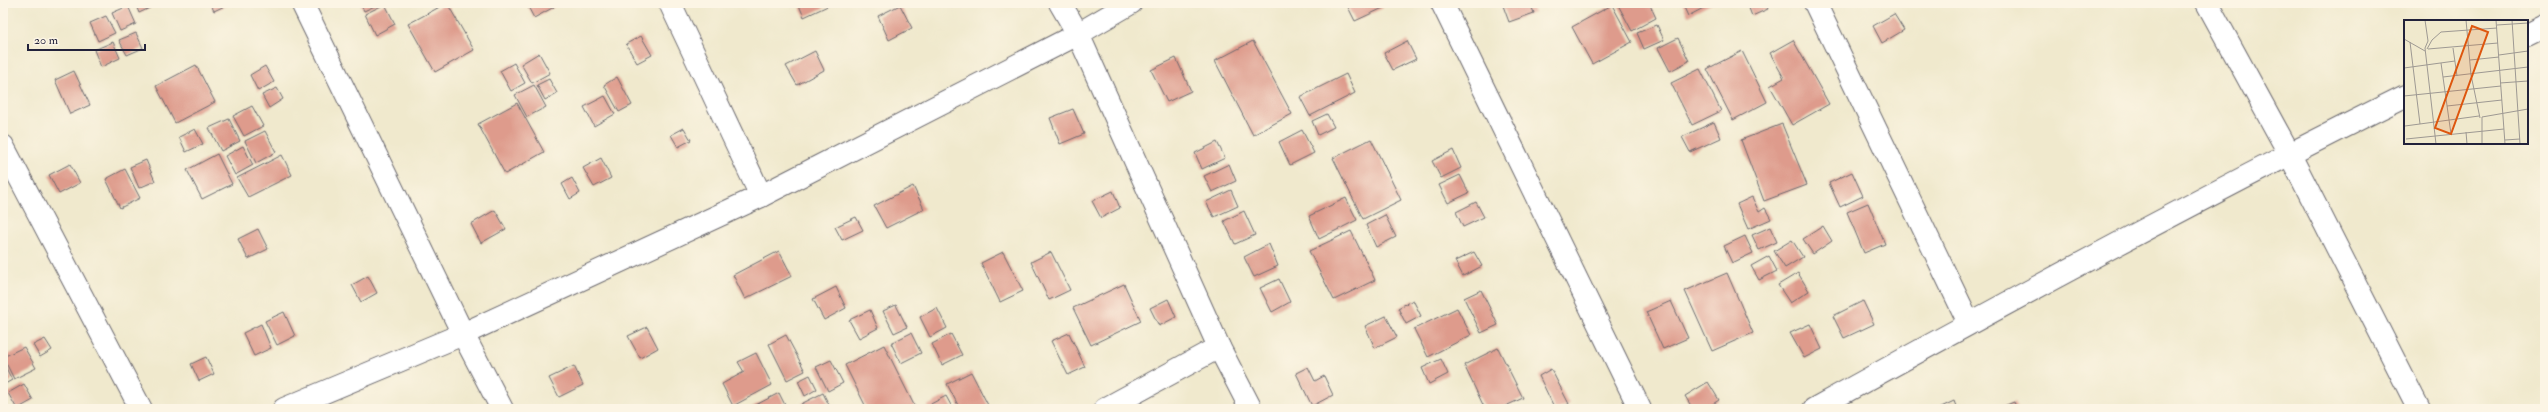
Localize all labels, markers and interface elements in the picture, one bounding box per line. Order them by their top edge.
inset map [2404,20,2528,144]
scale bar [28,26,145,52]
text: 20 m [34,33,59,48]

